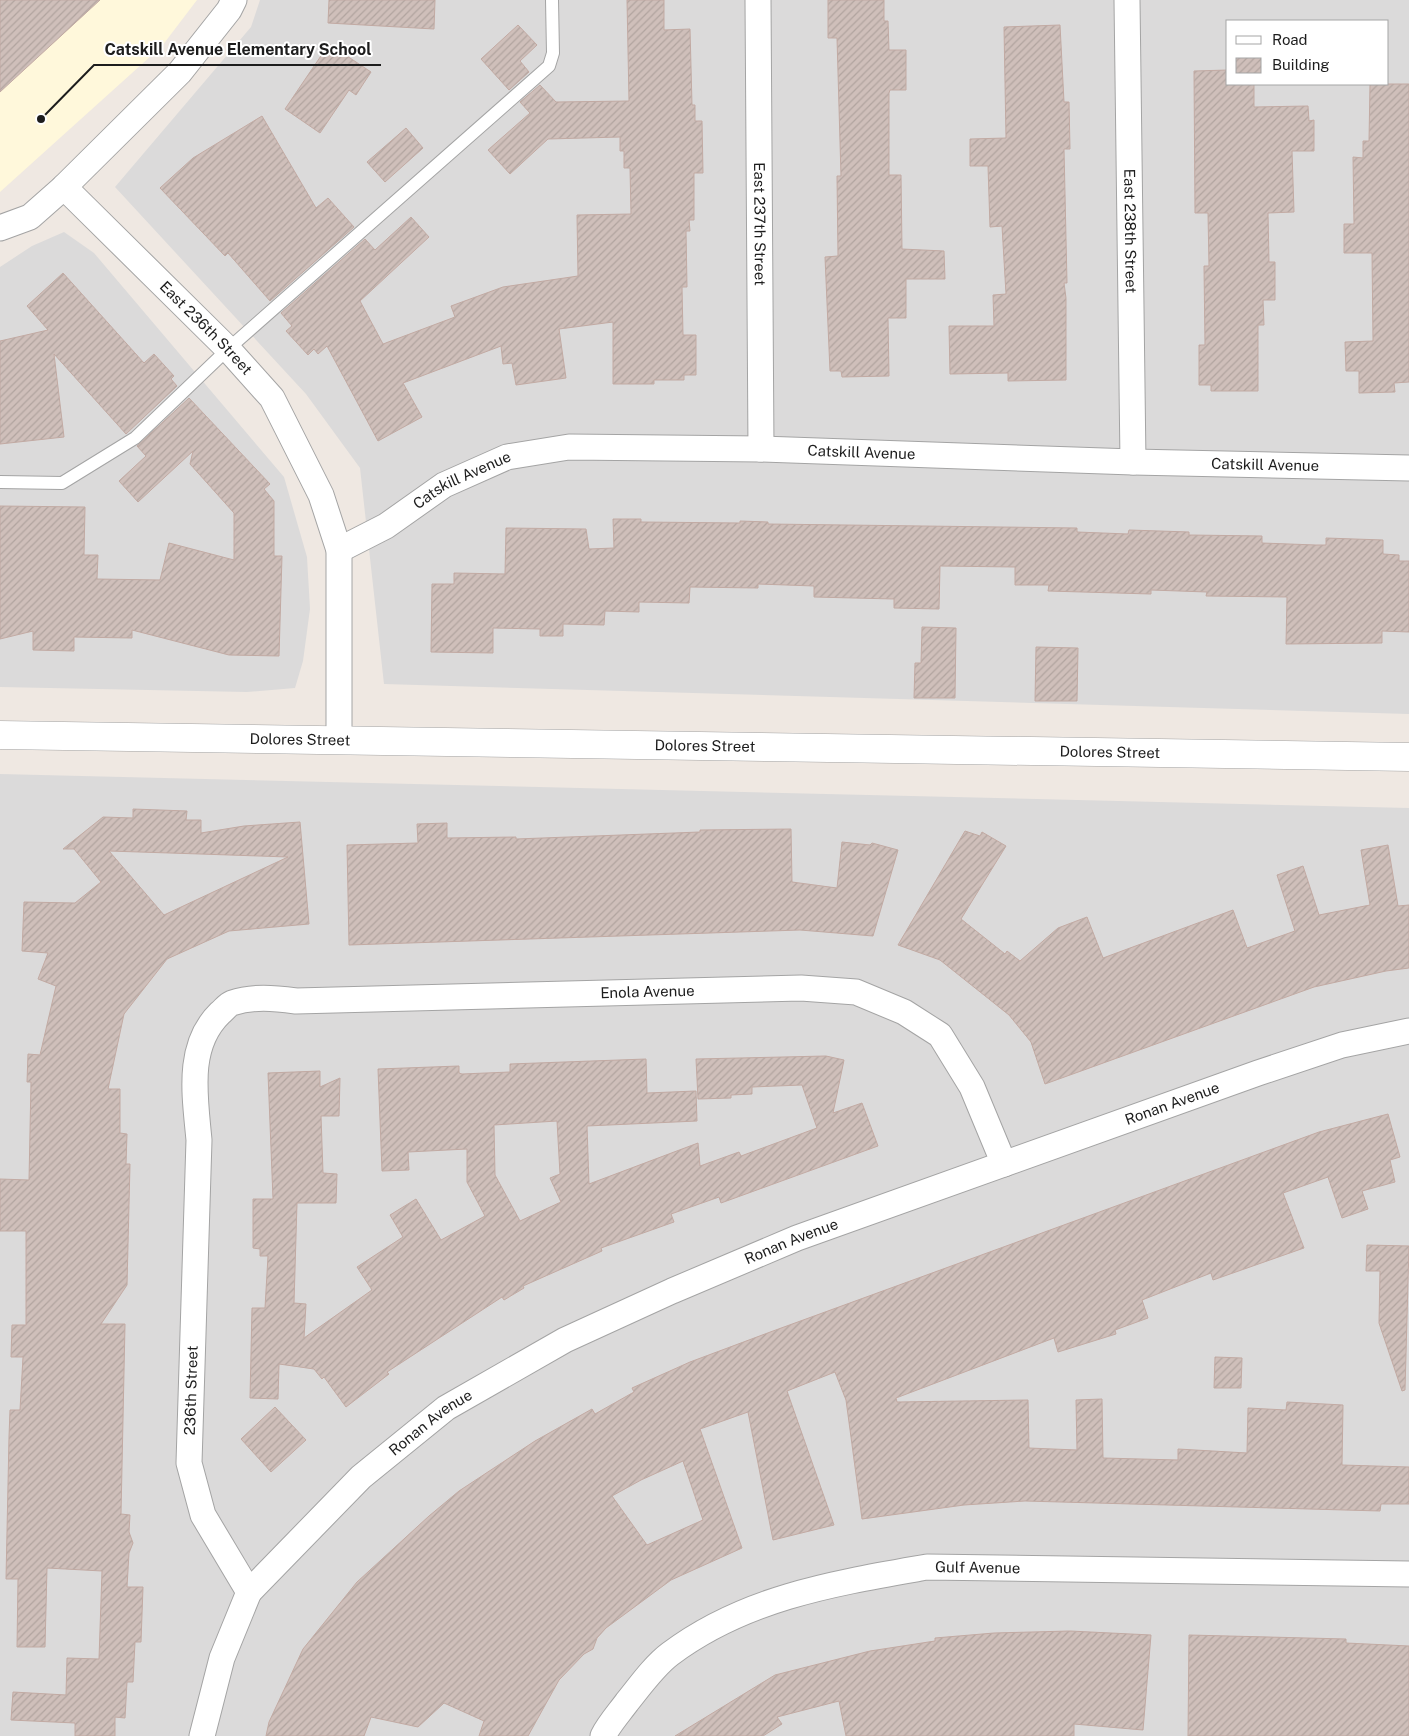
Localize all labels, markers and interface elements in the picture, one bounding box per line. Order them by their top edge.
legend [1226,20,1389,85]
text: Road [1272,31,1308,48]
callout: Catskill Avenue Elementary School [94,34,381,65]
text: Catskill Avenue Elementary School [105,40,371,59]
text: Building [1272,56,1330,73]
street label: East 237th Street [751,162,769,286]
street label: East 238th Street [1121,169,1140,293]
street label: East 236th Street [157,278,256,378]
street label: Catskill Avenue [807,442,916,462]
street label: Catskill Avenue [410,447,513,512]
street label: Catskill Avenue [1211,455,1319,474]
street label: Dolores Street [249,730,351,748]
street label: Dolores Street [654,736,756,755]
street label: Dolores Street [1059,743,1161,761]
street label: Enola Avenue [600,982,695,1001]
street label: Ronan Avenue [1122,1079,1222,1128]
street label: Ronan Avenue [742,1215,840,1267]
street label: 236th Street [181,1345,201,1435]
street label: Ronan Avenue [386,1386,475,1459]
street label: Gulf Avenue [935,1558,1020,1576]

